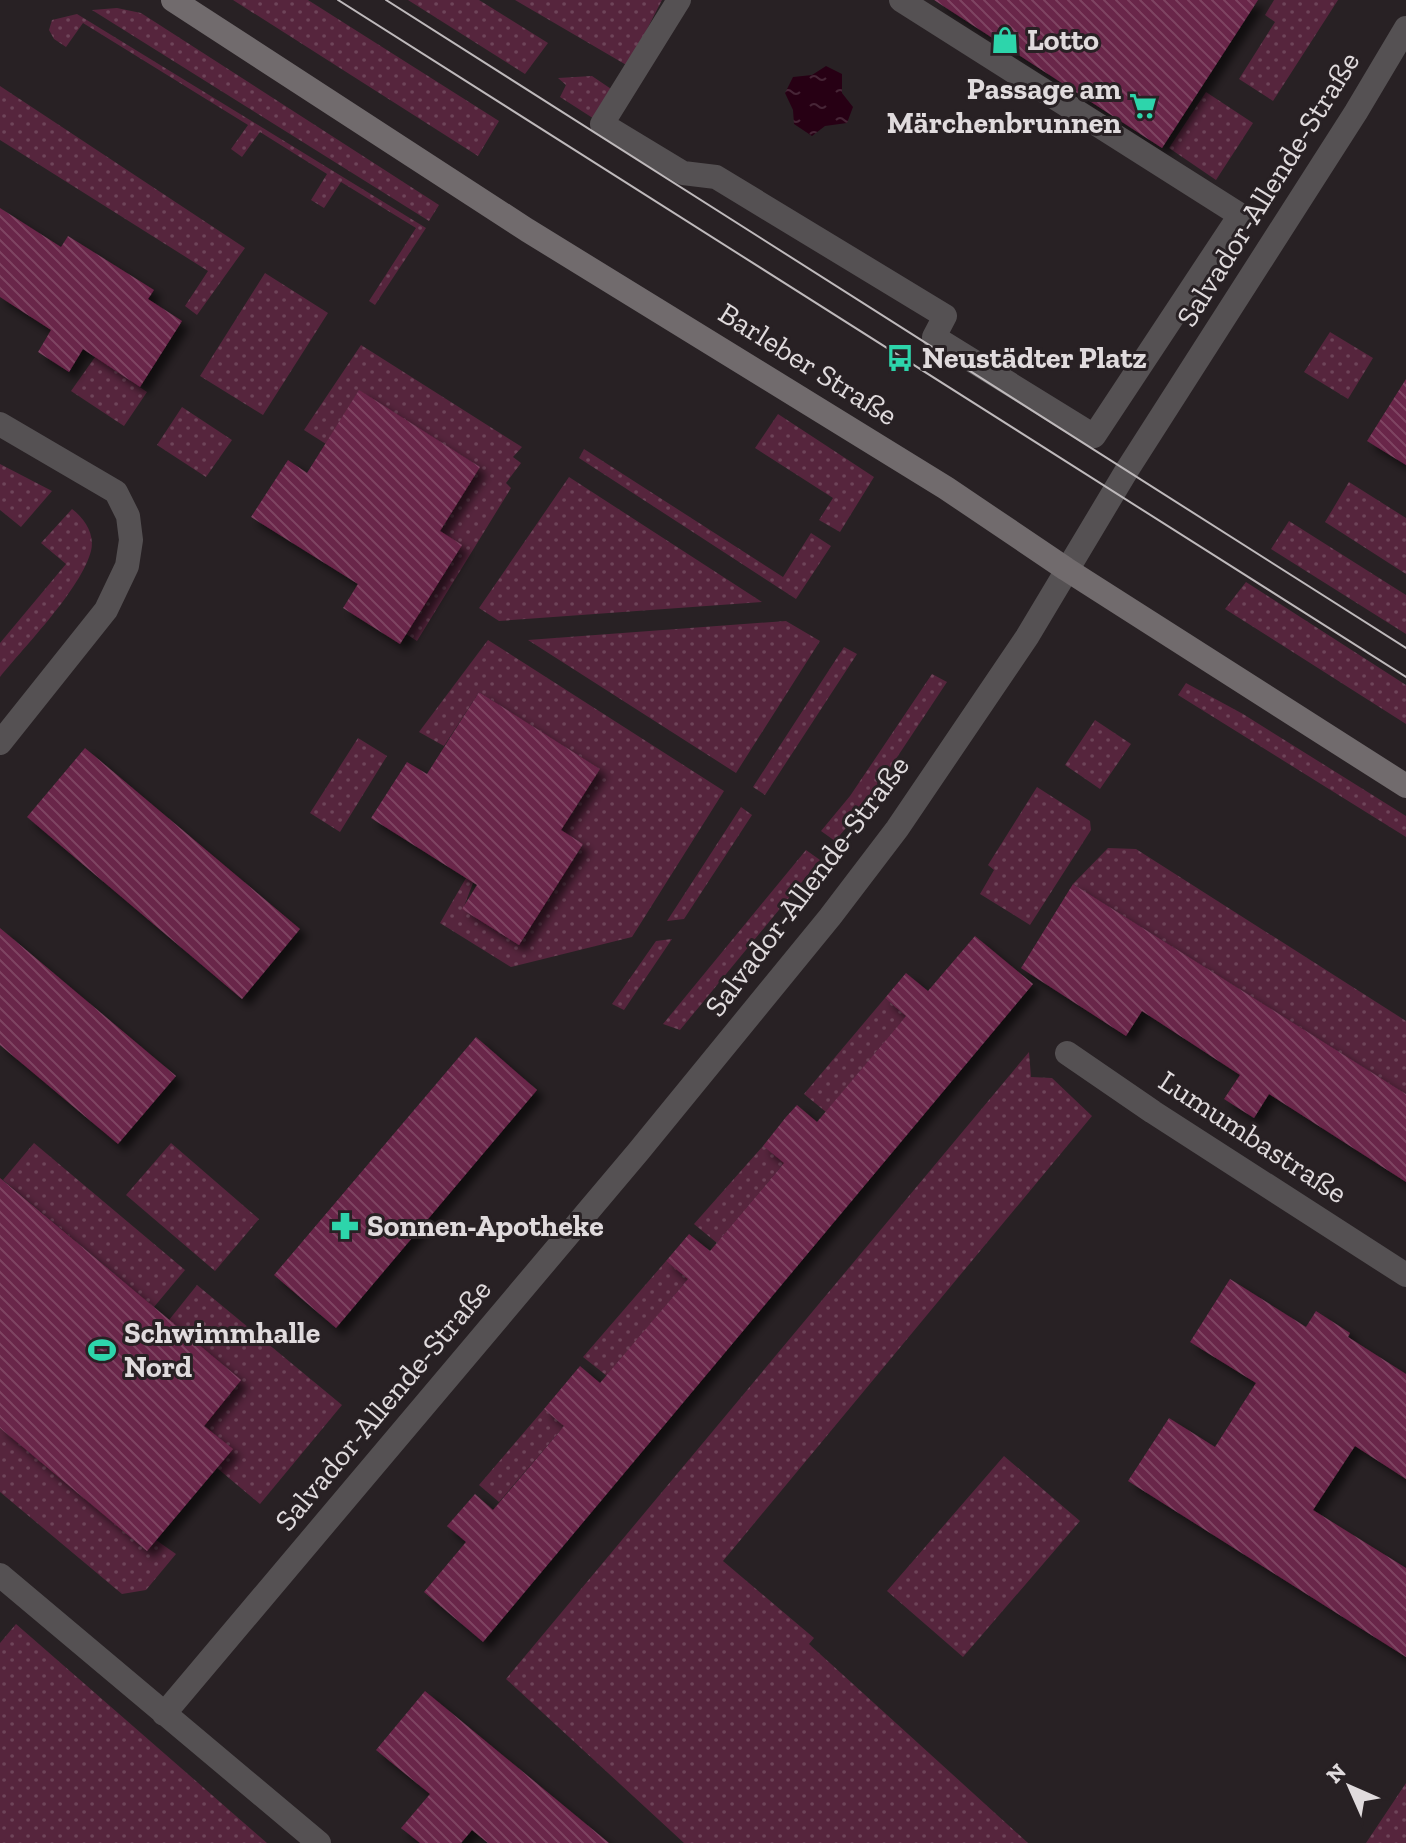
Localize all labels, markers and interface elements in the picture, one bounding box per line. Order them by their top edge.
place label: Lotto [1027,22,1099,58]
shop icon: Lotto [990,25,1020,55]
street label: Salvador-Allende-Straße [1169,45,1367,333]
place label: Passage am Märchenbrunnen [887,71,1121,141]
supermarket icon: Passage am Märchenbrunnen [1128,91,1158,121]
street label: Barleber Straße [712,295,904,433]
place label: Neustädter Platz [922,340,1147,376]
bus stop icon: Neustädter Platz [885,343,915,373]
street label: Salvador-Allende-Straße [697,748,917,1024]
street label: Lumumbastraße [1152,1063,1354,1211]
place label: Sonnen-Apotheke [367,1208,604,1244]
pharmacy icon: Sonnen-Apotheke [330,1211,360,1241]
street label: Salvador-Allende-Straße [267,1272,499,1538]
place label: Schwimmhalle Nord [124,1315,320,1385]
sports icon: Schwimmhalle Nord [87,1335,117,1365]
north arrow [1310,1747,1390,1827]
text: N [1321,1758,1352,1789]

